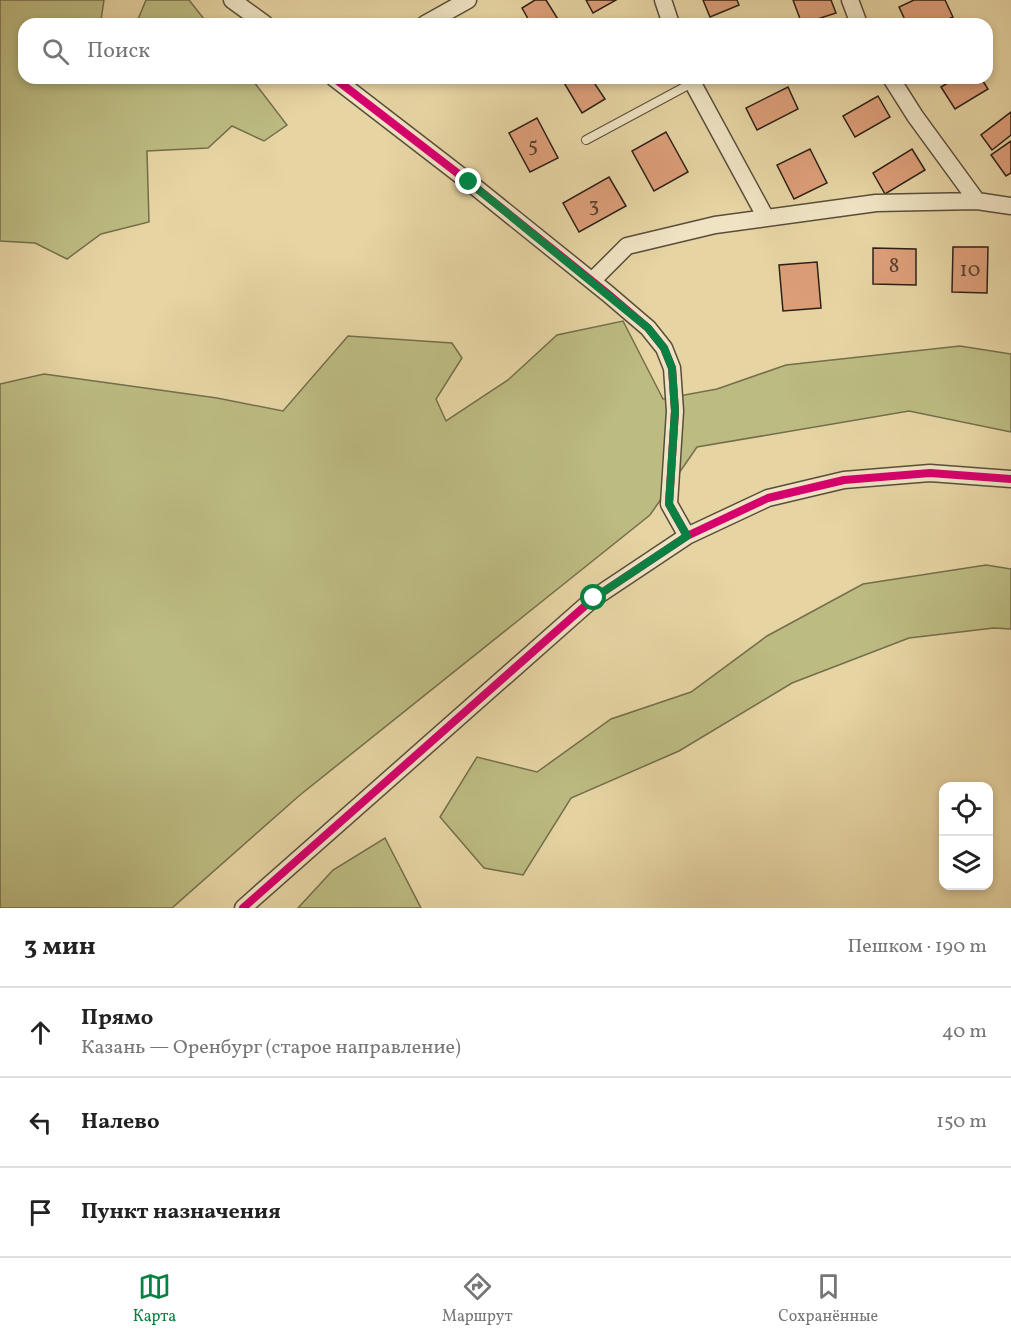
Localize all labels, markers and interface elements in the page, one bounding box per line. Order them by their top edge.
search box [18,18,993,84]
icon: search [39,35,72,68]
text: Поиск [87,36,150,67]
house number: 5 [528,131,538,160]
route end [455,168,481,194]
house number: 3 [589,191,599,220]
house number: 8 [889,252,899,281]
house number: 10 [960,256,980,285]
route start [580,584,606,610]
map controls [939,782,993,890]
button: locate [939,782,993,836]
button: layers [939,836,993,890]
text: 3 мин [24,929,96,965]
text: Пешком · 190 m [847,933,987,961]
text: Прямо [81,1003,153,1034]
icon: ahead [24,1016,57,1049]
text: 40 m [942,1018,987,1046]
text: Казань — Оренбург (старое направление) [81,1034,461,1062]
icon: left [24,1106,57,1139]
text: Налево [81,1107,160,1138]
text: 150 m [936,1108,987,1136]
icon: arrive [24,1196,57,1229]
text: Пункт назначения [81,1197,281,1228]
tab: Карта [133,1270,176,1328]
tab: Маршрут [442,1270,513,1328]
tab: Сохранённые [778,1270,878,1328]

